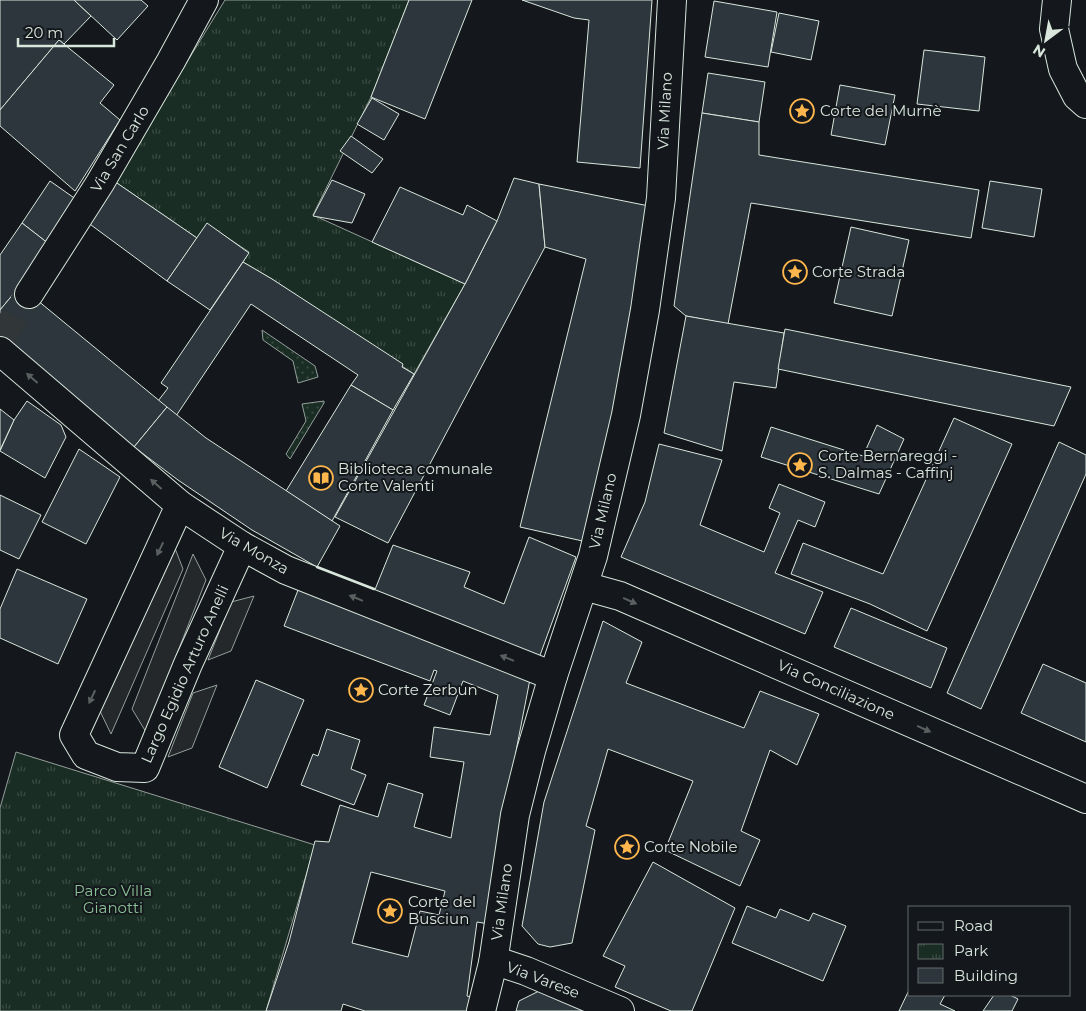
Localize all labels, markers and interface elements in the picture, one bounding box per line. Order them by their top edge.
scale bar [18,15,114,47]
north arrow [1021,15,1071,65]
text: 20 m [25,23,63,42]
text: N [1030,40,1049,62]
street label: Via Milano [653,72,676,150]
place icon: Corte del Murnè [789,98,815,124]
place label: Corte del Murnè [820,101,941,120]
street label: Via San Carlo [86,102,153,196]
place icon: Corte Strada [782,259,808,285]
place label: Corte Strada [812,262,905,281]
one-way arrow [27,372,39,384]
place label: Corte Bernareggi - S. Dalmas - Caffinj [818,446,957,482]
place icon: Corte Bernareggi - S. Dalmas - Caffinj [787,452,813,478]
place label: Biblioteca comunale Corte Valenti [338,459,493,495]
library icon: Biblioteca comunale Corte Valenti [308,465,334,491]
street label: Via Milano [585,471,621,551]
one-way arrow [150,478,162,490]
street label: Via Monza [216,523,293,578]
one-way arrow [156,542,164,556]
street label: Largo Egidio Arturo Anelli [137,582,233,766]
one-way arrow [348,594,363,602]
one-way arrow [623,597,637,605]
one-way arrow [500,654,515,661]
street label: Via Conciliazione [775,655,898,724]
place icon: Corte Zerbun [348,677,374,703]
place label: Corte Zerbun [378,680,478,699]
one-way arrow [87,690,95,704]
one-way arrow [917,725,931,733]
place icon: Corte Nobile [614,834,640,860]
place label: Corte Nobile [644,837,738,856]
street label: Via Milano [487,862,516,942]
park label: Parco Villa Gianotti [74,881,152,917]
place label: Corte del Busciun [408,892,476,928]
place icon: Corte del Busciun [377,898,403,924]
legend [908,906,1071,996]
text: Road [954,916,993,935]
text: Park [954,941,988,960]
street label: Via Varese [504,957,582,1002]
text: Building [954,966,1018,985]

